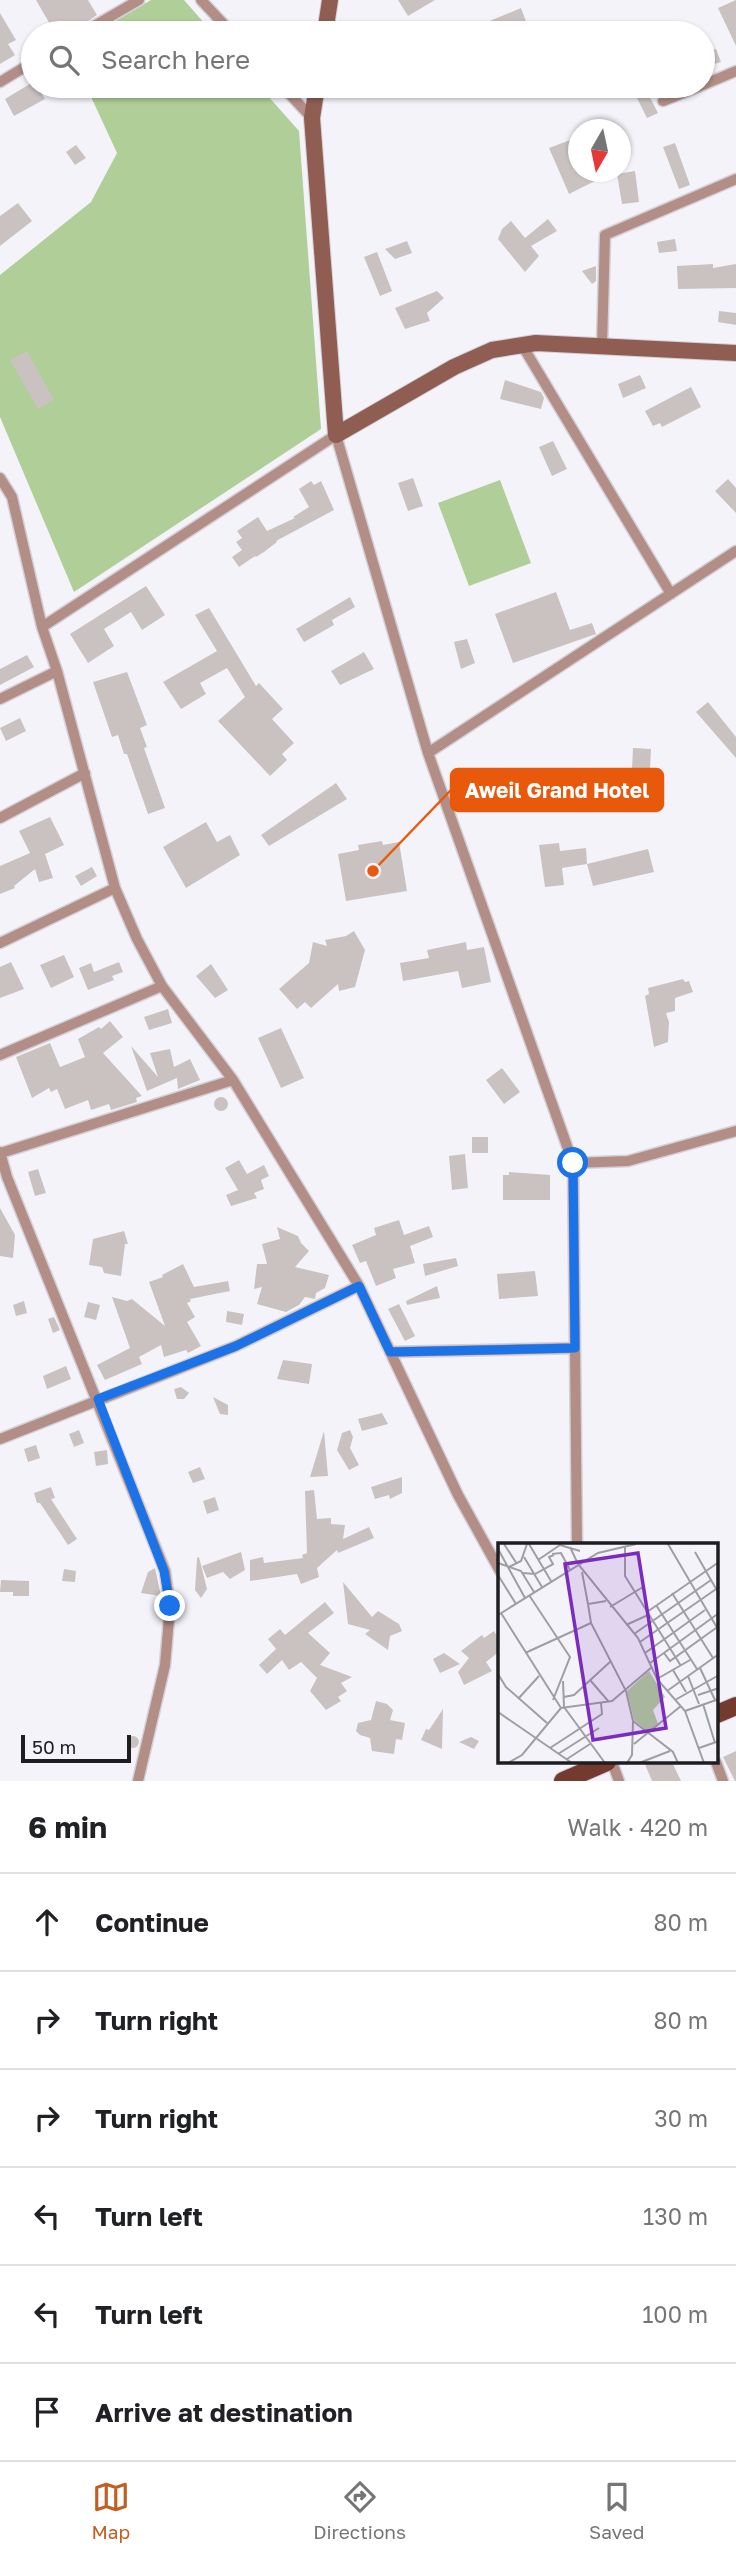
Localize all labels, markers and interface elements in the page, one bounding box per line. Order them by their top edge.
search box [21,21,715,98]
icon: search [45,41,83,79]
text: Search here [101,44,250,75]
north arrow [568,119,631,182]
callout: Aweil Grand Hotel [451,769,663,811]
text: Aweil Grand Hotel [465,777,649,803]
route start [557,1147,588,1178]
inset map [498,1543,718,1764]
route end [154,1590,185,1621]
scale bar [21,1732,131,1764]
text: 50 m [32,1735,76,1758]
text: 6 min [28,1809,107,1845]
text: Walk · 420 m [567,1813,708,1841]
icon: ahead [28,1903,66,1941]
text: Continue [95,1907,209,1938]
text: 80 m [654,1908,708,1936]
icon: right [28,2001,66,2039]
text: Turn right [95,2005,218,2036]
text: 80 m [654,2006,708,2034]
icon: right [28,2099,66,2137]
text: Turn right [95,2103,218,2134]
text: 30 m [654,2104,708,2132]
icon: left [28,2197,66,2235]
text: Turn left [95,2201,203,2232]
text: 130 m [643,2202,708,2230]
icon: left [28,2295,66,2333]
text: Turn left [95,2299,203,2330]
text: 100 m [642,2300,708,2328]
icon: arrive [28,2393,66,2431]
text: Arrive at destination [95,2397,353,2428]
tab: Map [91,2478,130,2543]
tab: Directions [313,2478,406,2543]
tab: Saved [589,2478,645,2543]

